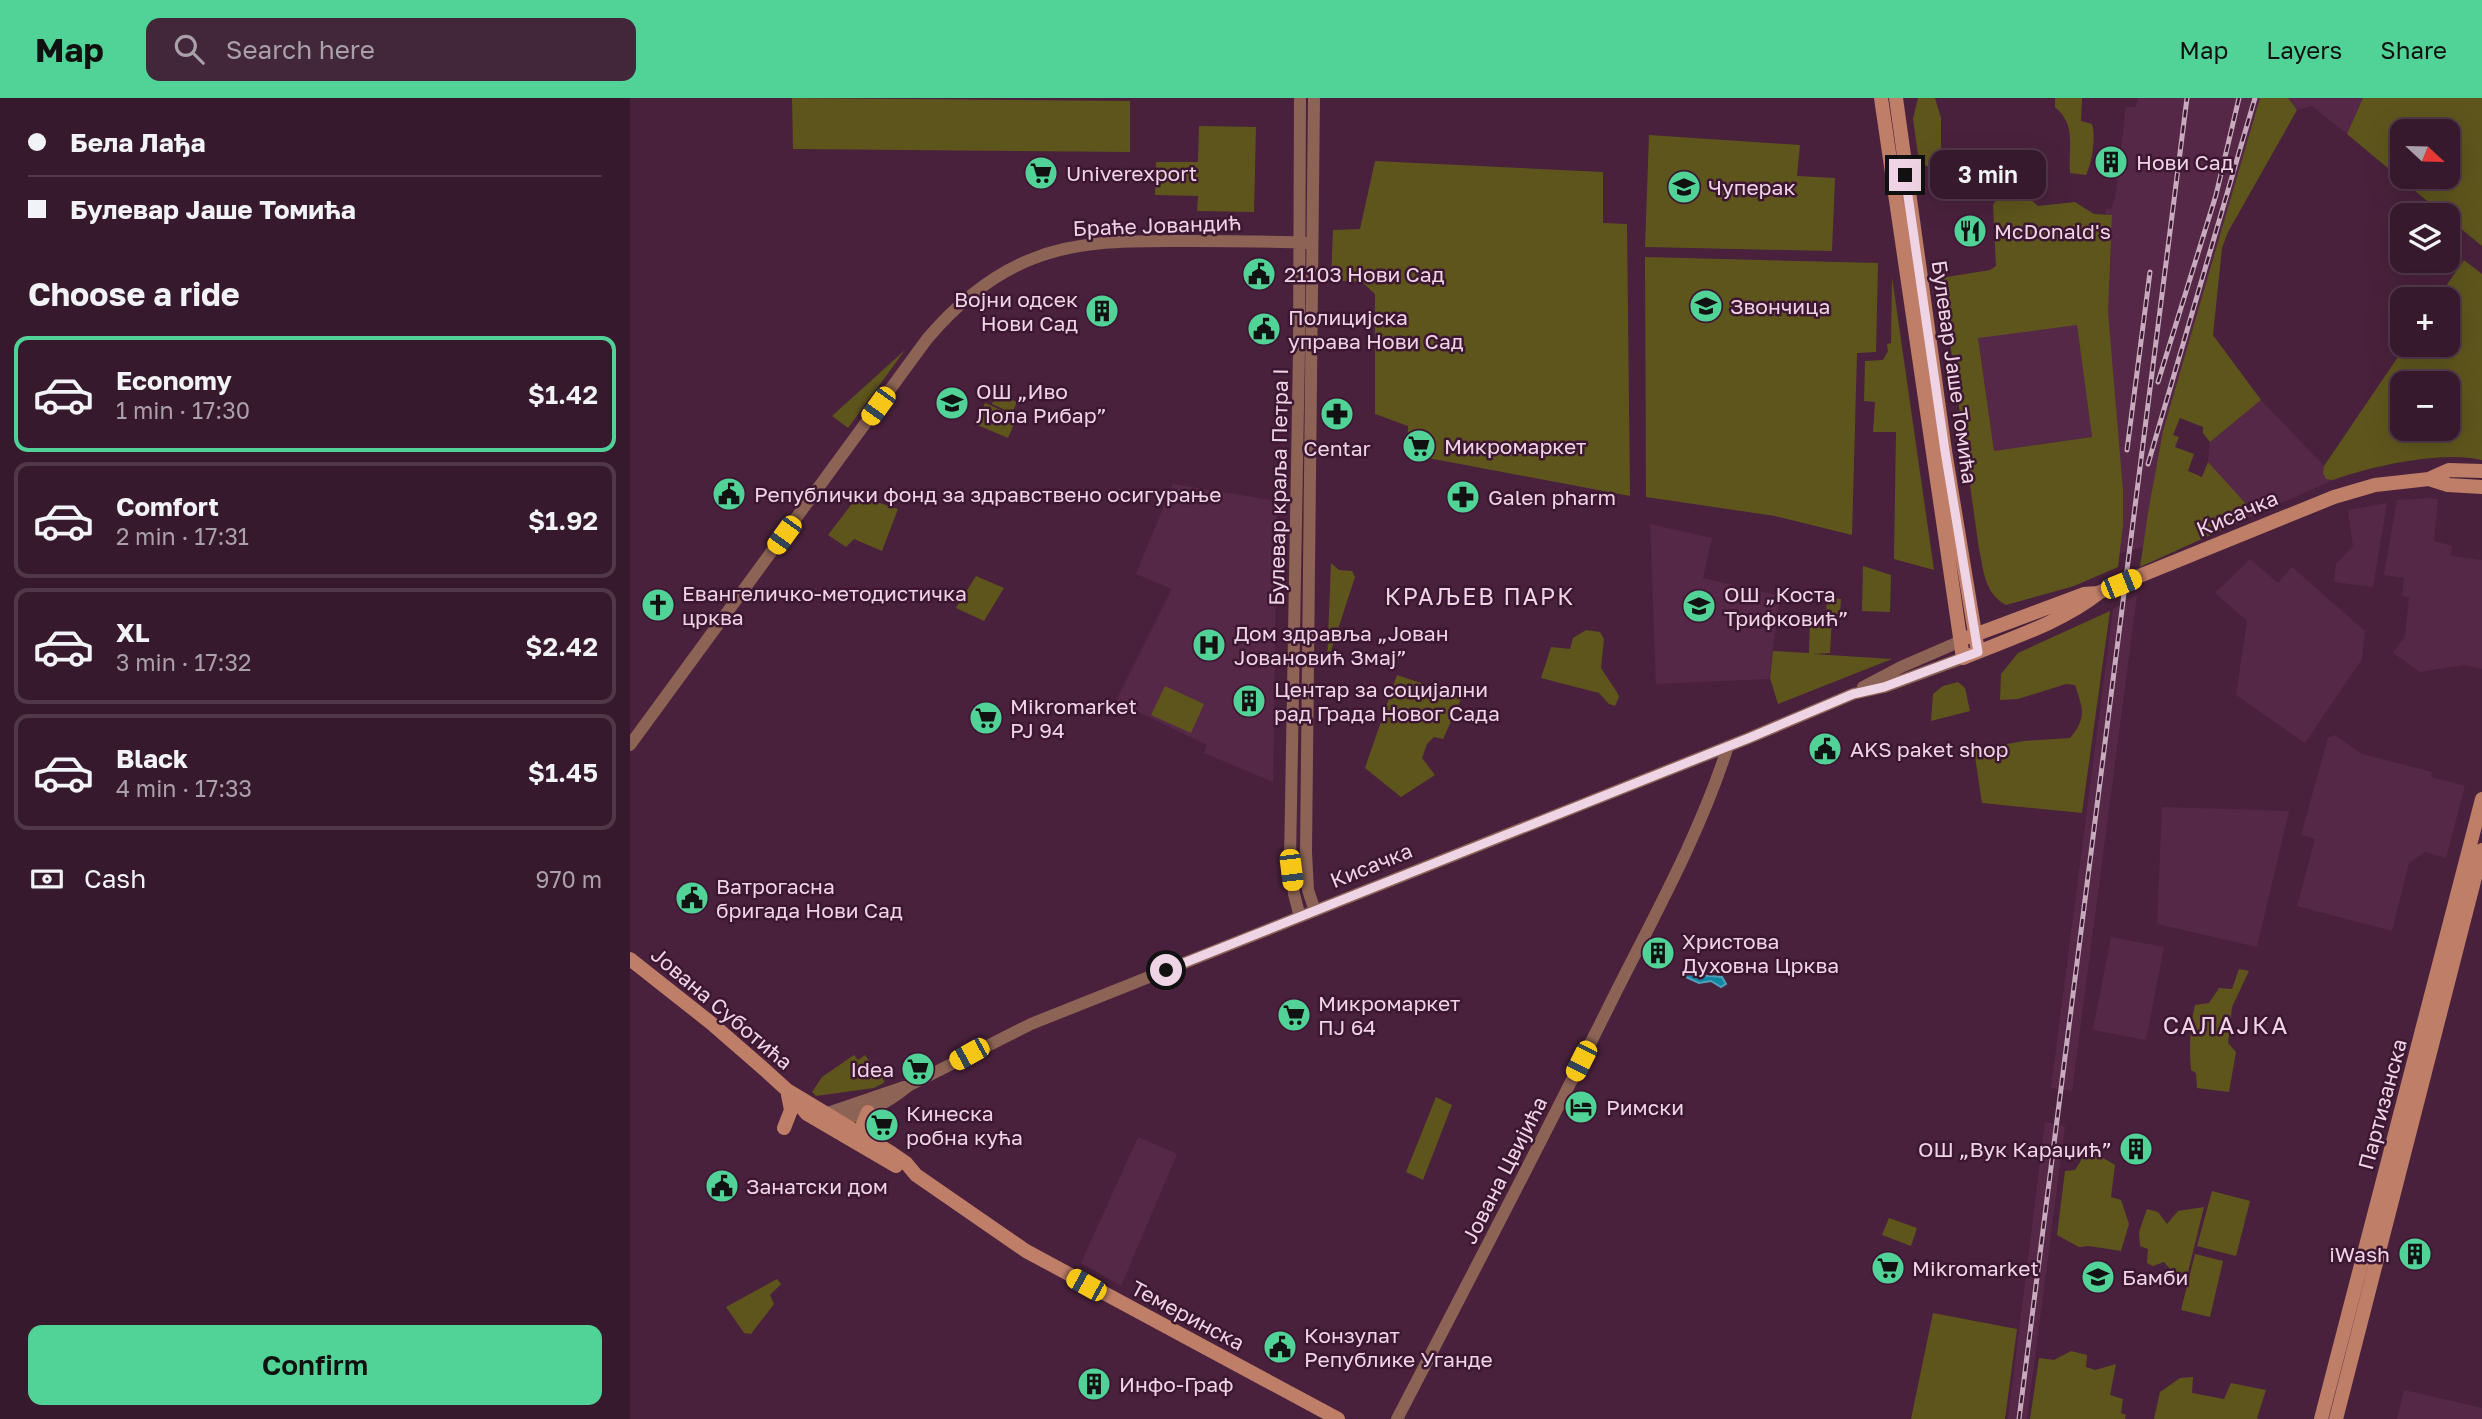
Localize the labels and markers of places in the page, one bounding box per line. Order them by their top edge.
building icon: Нови Сад [2092,143,2130,181]
place label: Нови Сад [2136,149,2234,175]
supermarket icon: Univerexport [1022,154,1060,192]
place label: Univerexport [1066,160,1197,186]
school or university icon: Чуперак [1665,168,1703,206]
place label: Чуперак [1708,174,1795,200]
restaurant icon: McDonald's [1951,212,1989,250]
place label: McDonald's [1994,218,2111,244]
public building icon: 21103 Нови Сад [1240,255,1278,293]
place label: 21103 Нови Сад [1284,261,1445,287]
place label: Војни одсек Нови Сад [954,286,1078,336]
school or university icon: Звончица [1687,287,1725,325]
building icon: Војни одсек Нови Сад [1083,292,1121,330]
place label: Звончица [1730,293,1830,319]
place label: Полицијска управа Нови Сад [1288,304,1464,354]
public building icon: Полицијска управа Нови Сад [1245,310,1283,348]
place label: ОШ „Иво Лола Рибар” [976,378,1107,428]
school or university icon: ОШ „Иво Лола Рибар” [933,384,971,422]
pharmacy icon: Centar [1318,395,1356,433]
supermarket icon: Микромаркет [1400,427,1438,465]
place label: Микромаркет [1444,433,1586,459]
place label: Centar [1303,435,1371,461]
public building icon: Републички фонд за здравствено осигурање [710,475,748,513]
pharmacy icon: Galen pharm [1444,478,1482,516]
place label: Републички фонд за здравствено осигурање [754,481,1221,507]
place label: Galen pharm [1488,484,1616,510]
place label: Евангеличко-методистичка црква [682,580,967,630]
place label: ОШ „Коста Трифковић” [1724,581,1849,631]
church icon: Евангеличко-методистичка црква [639,586,677,624]
school or university icon: ОШ „Коста Трифковић” [1680,587,1718,625]
place label: Дом здравља „Јован Јовановић Змај” [1234,620,1449,670]
hospital icon: Дом здравља „Јован Јовановић Змај” [1190,626,1228,664]
place label: Центар за социјални рад Града Новог Сада [1274,676,1500,726]
building icon: Центар за социјални рад Града Новог Сада [1230,682,1268,720]
place label: Mikromarket PJ 94 [1010,693,1137,743]
supermarket icon: Mikromarket PJ 94 [967,699,1005,737]
public building icon: AKS paket shop [1806,730,1844,768]
place label: AKS paket shop [1850,736,2008,762]
place label: Ватрогасна бригада Нови Сад [716,873,903,923]
public building icon: Ватрогасна бригада Нови Сад [673,879,711,917]
place label: Христова Духовна Црква [1682,928,1839,978]
building icon: Христова Духовна Црква [1639,934,1677,972]
place label: Микромаркет ПЈ 64 [1318,990,1460,1040]
supermarket icon: Микромаркет ПЈ 64 [1275,996,1313,1034]
supermarket icon: Idea [899,1050,937,1088]
place label: Idea [850,1056,894,1082]
hotel icon: Римски [1562,1088,1600,1126]
place label: Римски [1606,1094,1684,1120]
place label: Кинеска робна кућа [906,1100,1023,1150]
supermarket icon: Кинеска робна кућа [863,1106,901,1144]
building icon: ОШ „Вук Караџић” [2117,1130,2155,1168]
place label: ОШ „Вук Караџић” [1918,1136,2112,1162]
public building icon: Занатски дом [703,1167,741,1205]
place label: Занатски дом [746,1173,888,1199]
building icon: iWash [2396,1235,2434,1273]
place label: iWash [2329,1241,2390,1267]
supermarket icon: Mikromarket [1869,1249,1907,1287]
place label: Mikromarket [1912,1255,2039,1281]
school or university icon: Бамби [2079,1258,2117,1296]
place label: Бамби [2122,1264,2188,1290]
place label: Конзулат Републике Уганде [1304,1322,1493,1372]
public building icon: Конзулат Републике Уганде [1261,1328,1299,1366]
building icon: Инфо-Граф [1075,1365,1113,1403]
place label: Инфо-Граф [1119,1371,1234,1397]

